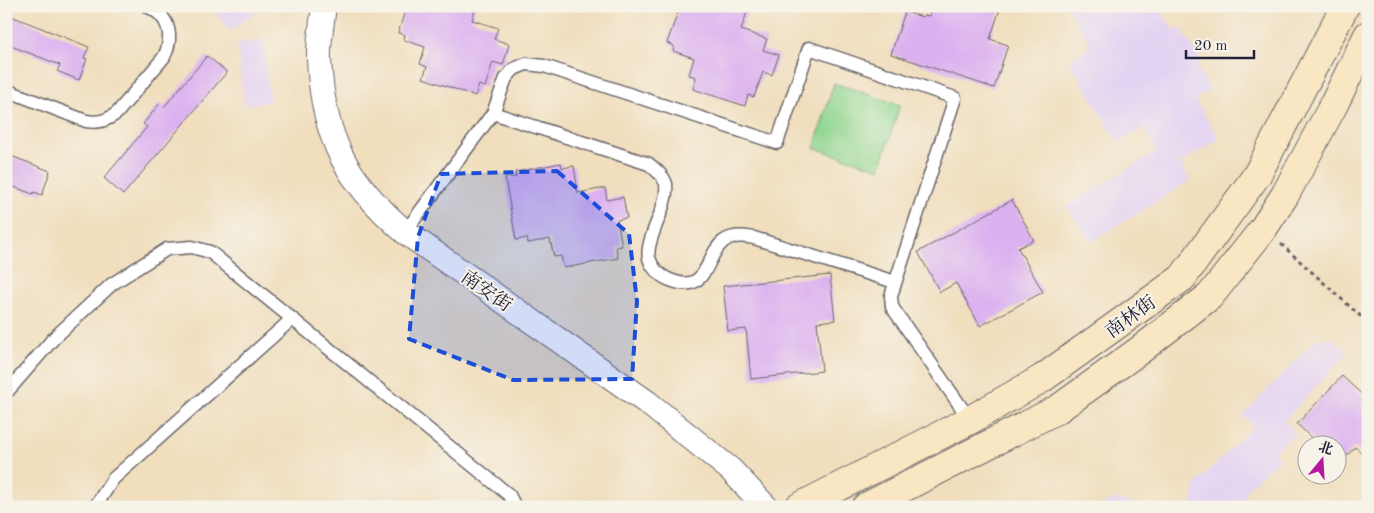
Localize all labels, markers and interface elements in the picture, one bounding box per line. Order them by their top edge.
scale bar [1186,28,1254,60]
text: 20 m [1194,39,1228,54]
street label: 南安街 [457,265,516,316]
street label: 南林街 [1101,291,1160,342]
north arrow [1296,436,1346,486]
text: 北 [1317,439,1335,457]

